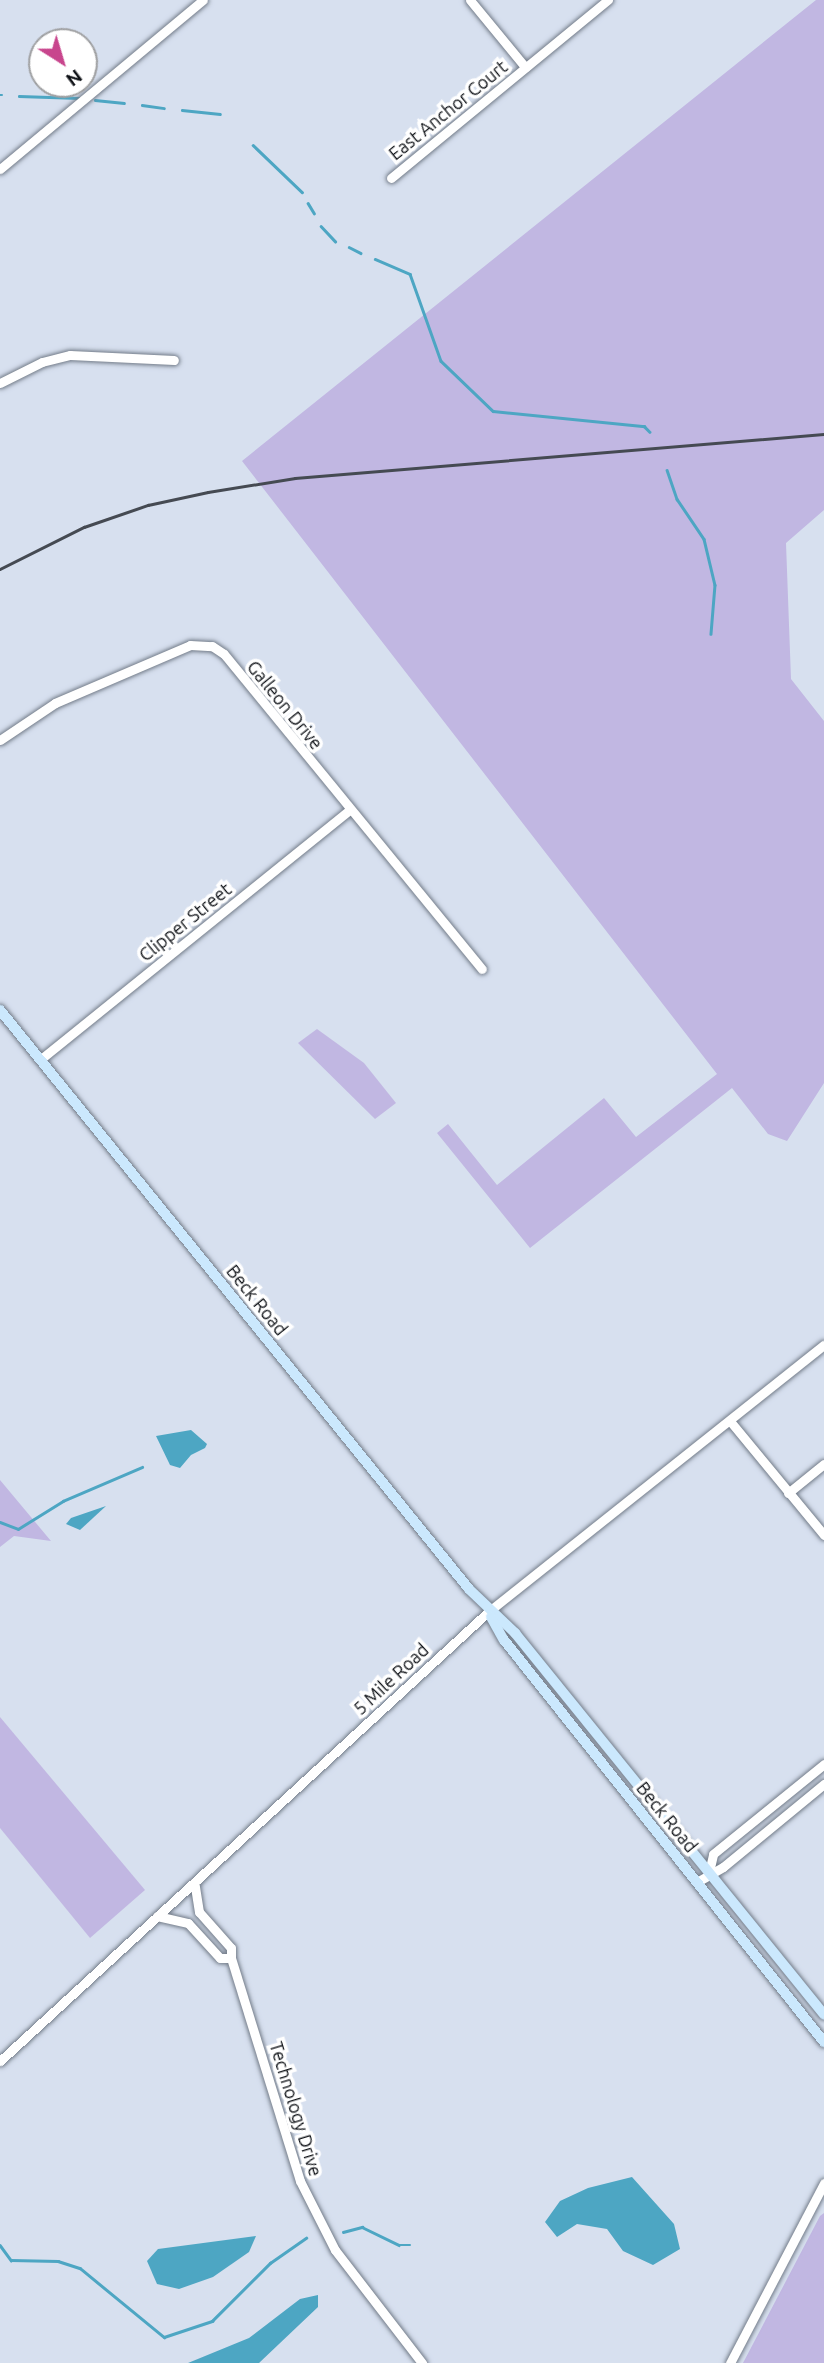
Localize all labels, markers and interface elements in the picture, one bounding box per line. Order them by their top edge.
north arrow [28,28,98,98]
street label: East Anchor Court [384,56,512,164]
text: N [62,65,87,91]
street label: Galleon Drive [243,656,327,754]
street label: Clipper Street [135,878,235,966]
street label: Beck Road [222,1260,292,1340]
street label: 5 Mile Road [349,1639,433,1719]
street label: Beck Road [632,1777,702,1857]
street label: Technology Drive [265,2039,327,2179]

